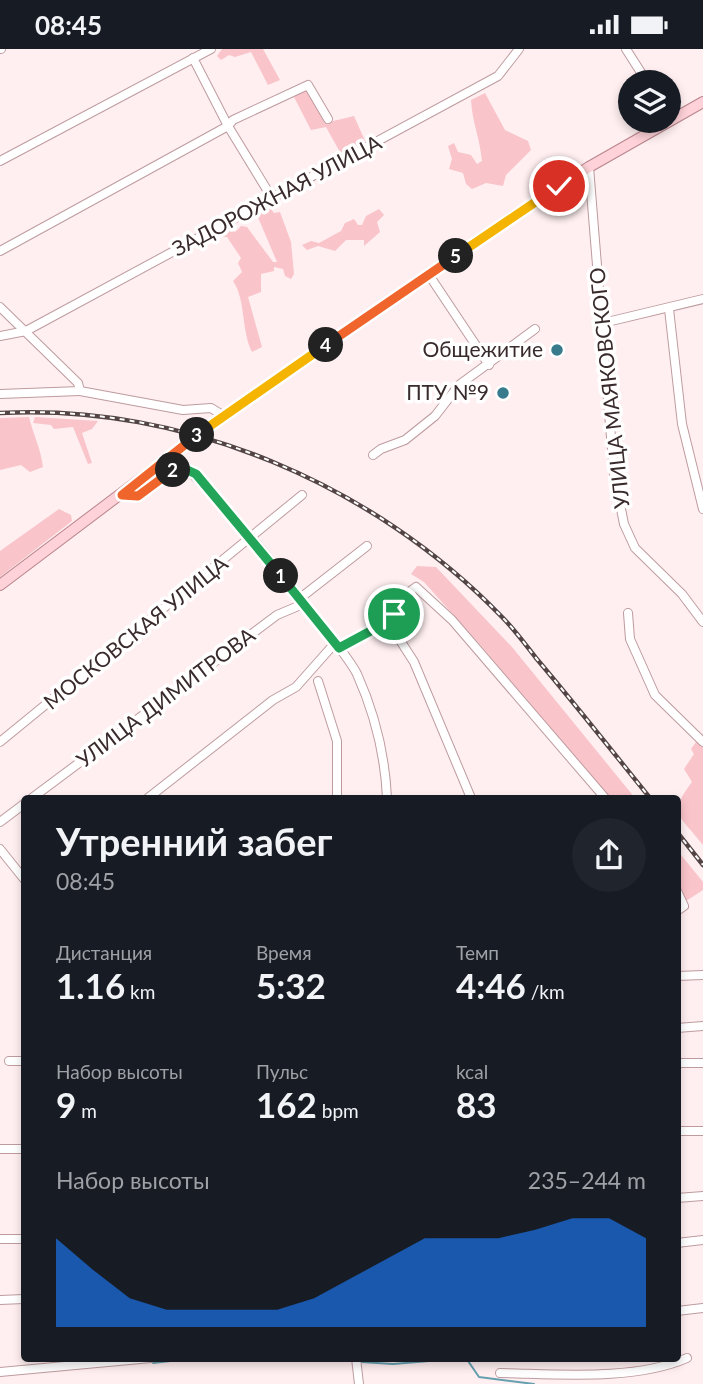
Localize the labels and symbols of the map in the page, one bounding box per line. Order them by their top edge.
street label: ЗАДОРОЖНАЯ УЛИЦА [167,129,386,260]
pin [529,156,589,216]
pin: 5 [438,239,474,273]
street label: УЛИЦА МАЯКОВСКОГО [583,266,634,510]
pin: 4 [308,327,344,363]
place label: Общежитие [423,336,543,361]
marker: Общежитие [549,342,565,358]
place label: ПТУ №9 [406,379,489,404]
marker: ПТУ №9 [495,385,511,401]
pin: 3 [180,417,214,453]
pin: 2 [156,453,190,487]
street label: МОСКОВСКАЯ УЛИЦА [38,549,233,714]
pin: 1 [264,559,298,593]
pin [364,584,424,644]
street label: УЛИЦА ДИМИТРОВА [71,621,260,772]

